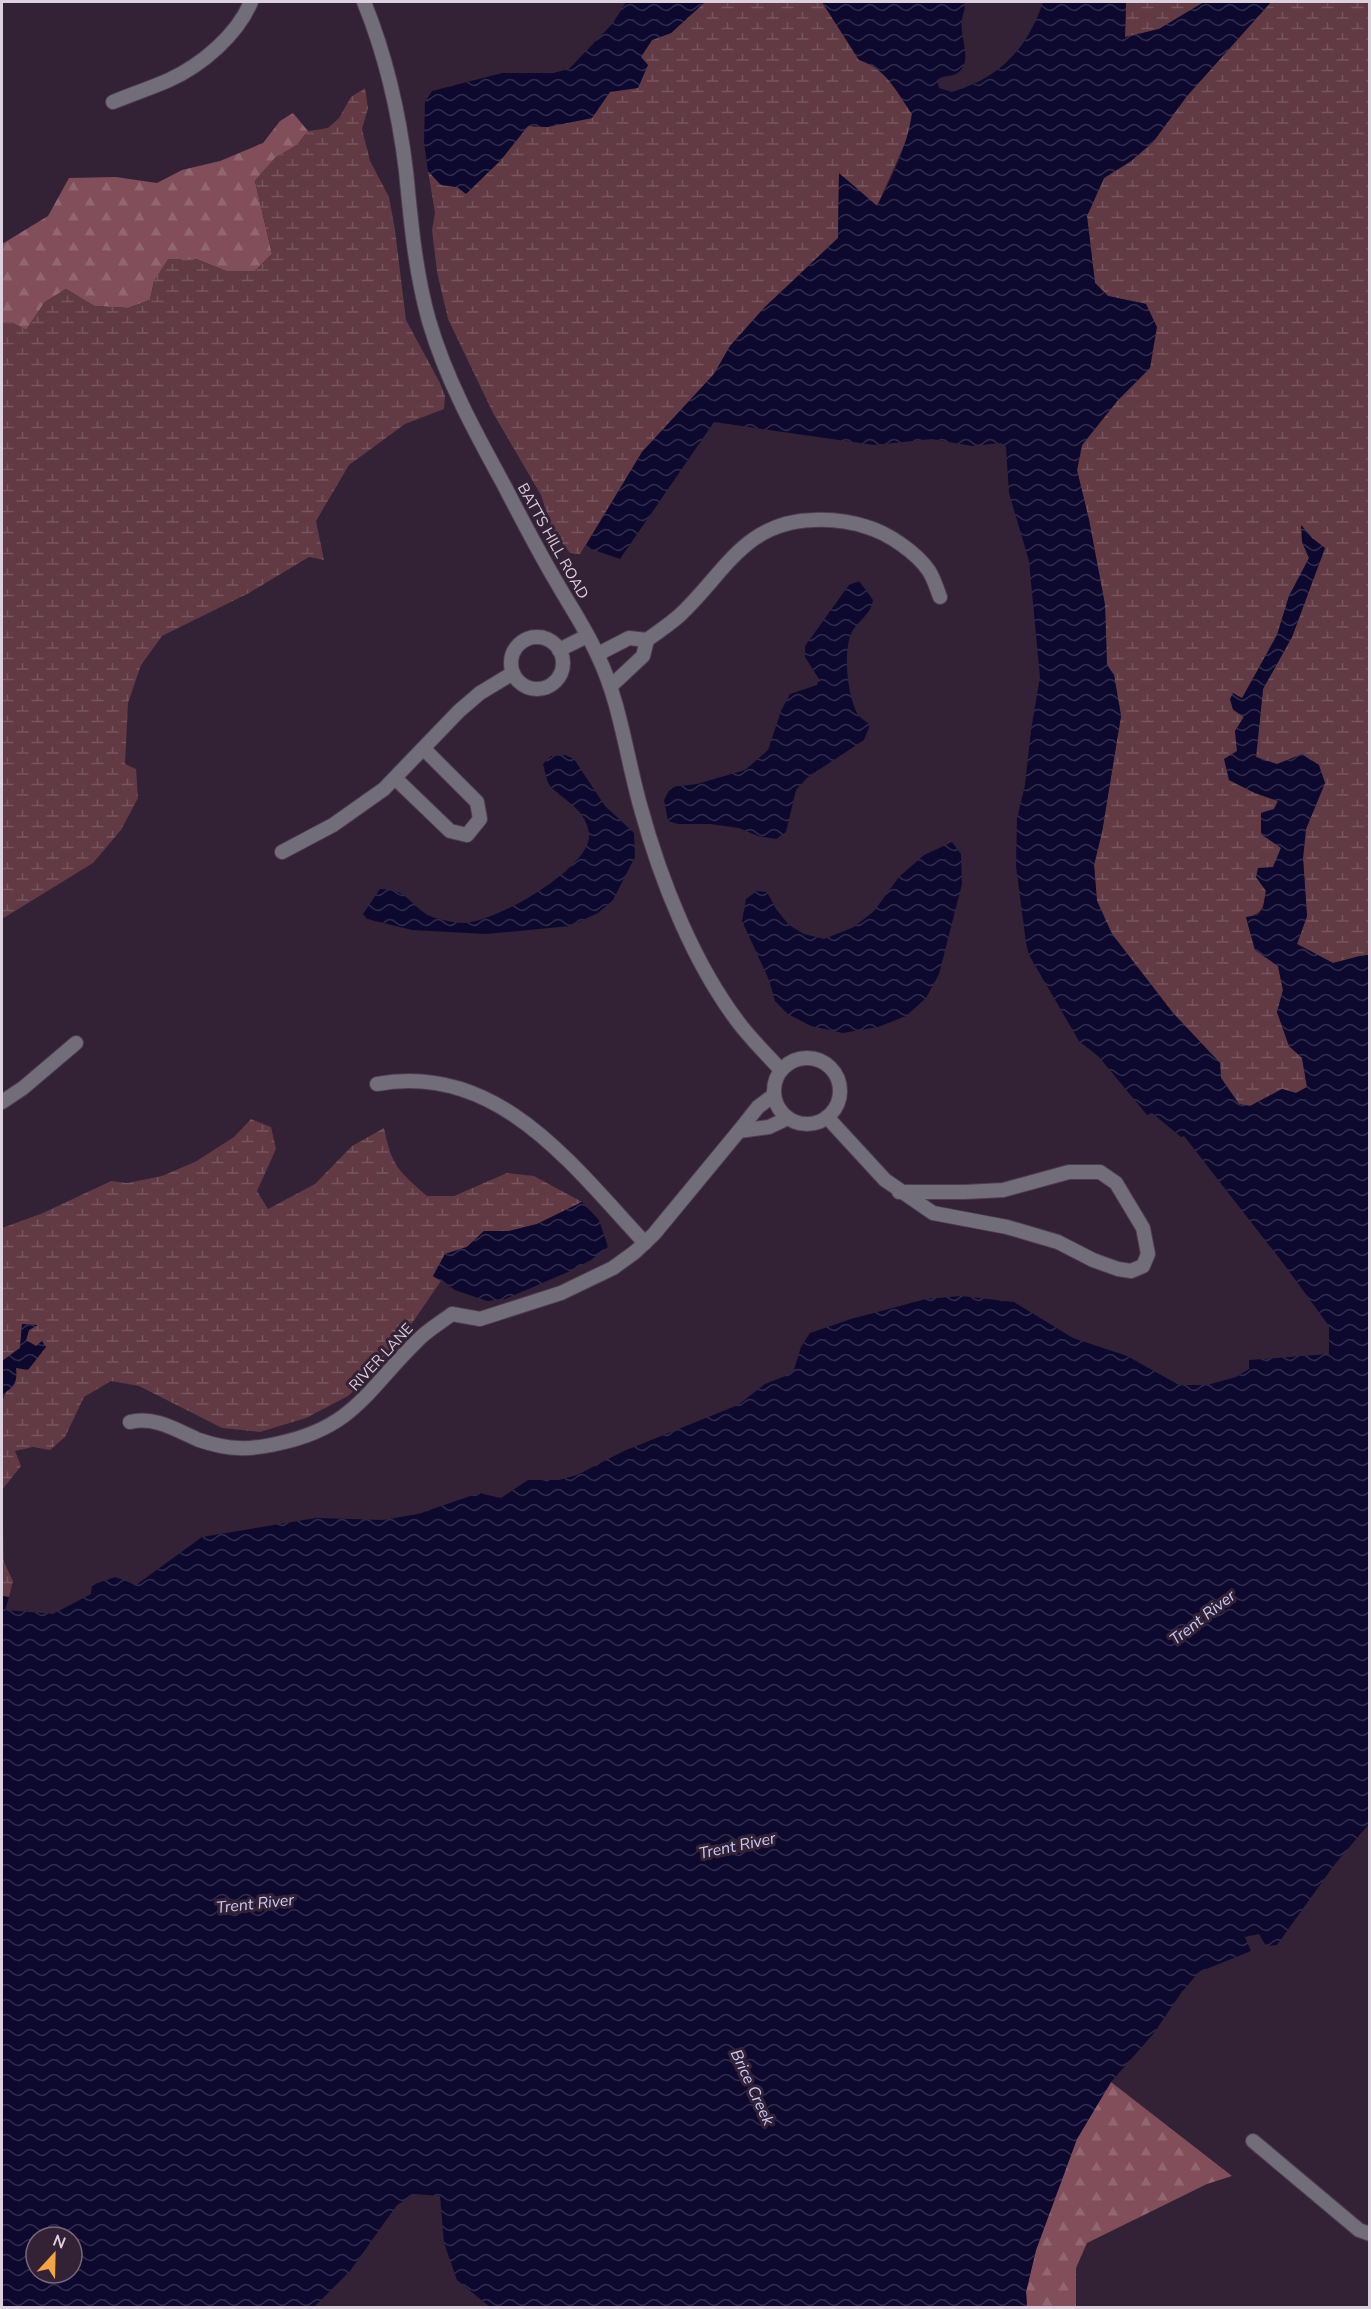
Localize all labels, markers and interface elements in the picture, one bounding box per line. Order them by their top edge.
street label: BATTS HILL ROAD [513,480,593,602]
street label: RIVER LANE [345,1319,417,1395]
water label: Trent River [1165,1584,1241,1651]
water label: Trent River [697,1827,779,1865]
water label: Trent River [215,1889,296,1919]
water label: Brice Creek [725,2046,780,2130]
north arrow [24,2225,84,2285]
text: N [50,2230,69,2254]

